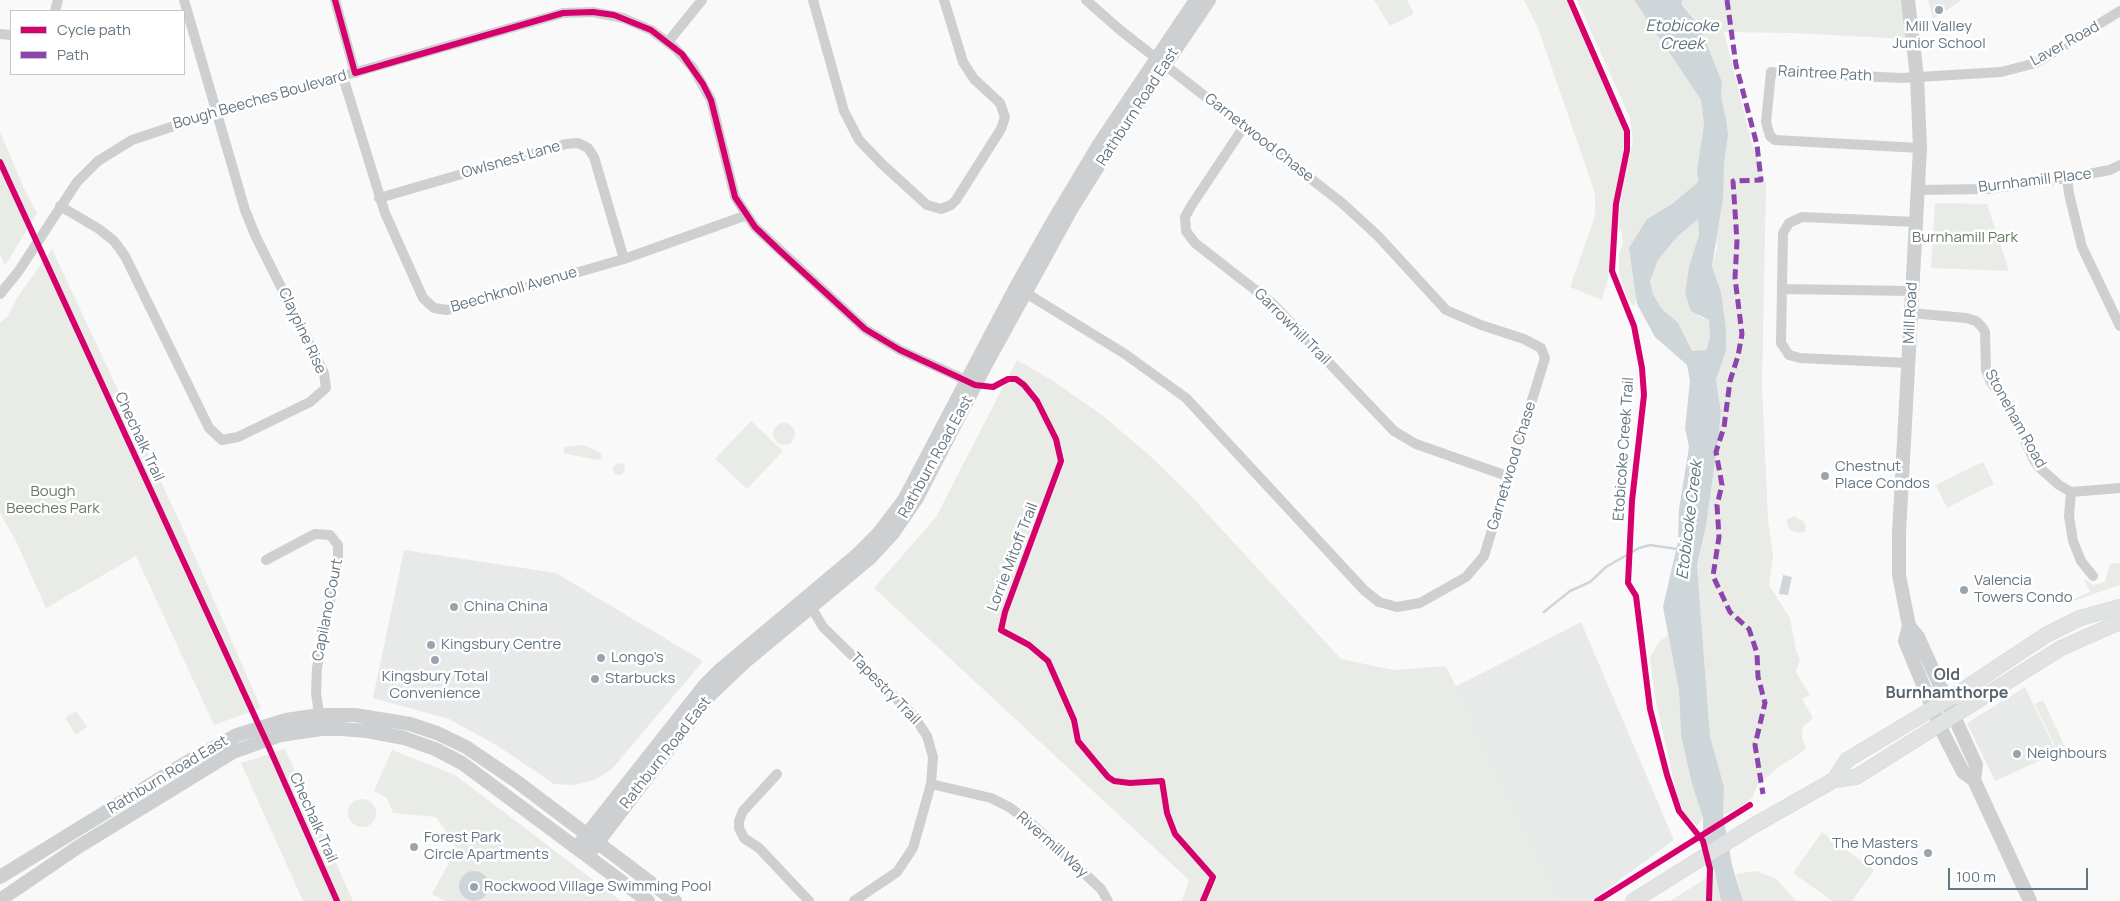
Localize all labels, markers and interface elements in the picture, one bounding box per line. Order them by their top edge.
marker: Mill Valley Junior School [1933,4,1945,16]
legend [10,10,185,75]
water label: Etobicoke Creek [1645,17,1719,55]
place label: Mill Valley Junior School [1892,18,1986,53]
street label: Laver Road [2028,18,2102,70]
text: Cycle path [57,19,131,40]
text: Path [57,44,89,65]
street label: Rathburn Road East [1093,45,1183,169]
street label: Raintree Path [1778,63,1872,85]
street label: Bough Beeches Boulevard [171,67,349,133]
street label: Garnetwood Chase [1201,90,1317,186]
street label: Owlsnest Lane [460,137,562,183]
street label: Burnhamill Place [1978,165,2092,197]
park label: Burnhamill Park [1912,229,2018,247]
street label: Beechknoll Avenue [449,263,579,317]
street label: Mill Road [1900,282,1922,344]
street label: Claypine Rise [274,285,330,377]
street label: Garrowhill Trail [1250,285,1334,369]
street label: Stoneham Road [1980,367,2050,471]
street label: Etobicoke Creek Trail [1610,376,1638,522]
street label: Chechalk Trail [110,389,168,485]
street label: Rathburn Road East [895,393,977,521]
street label: Garnetwood Chase [1484,400,1540,532]
place label: Chestnut Place Condos [1835,458,1930,493]
water label: Etobicoke Creek [1673,459,1707,581]
marker: Chestnut Place Condos [1819,470,1831,482]
park label: Bough Beeches Park [6,483,100,518]
street label: Lorrie Mitoff Trail [984,500,1042,614]
street label: Capilano Court [309,557,347,663]
place label: Valencia Towers Condo [1974,572,2073,607]
marker: Valencia Towers Condo [1958,584,1970,596]
place label: China China [464,598,548,616]
marker: China China [448,601,460,613]
place label: Kingsbury Centre [441,636,561,654]
marker: Kingsbury Centre [425,639,437,651]
place label: Longo's [611,649,664,667]
street label: Tapestry Trail [846,649,924,729]
marker: Longo's [595,652,607,664]
marker: Kingsbury Total Convenience [429,654,441,666]
district label: Old Burnhamthorpe [1886,666,2008,704]
place label: Kingsbury Total Convenience [382,668,488,703]
place label: Starbucks [605,670,675,688]
marker: Starbucks [589,673,601,685]
street label: Rathburn Road East [617,693,715,813]
street label: Rathburn Road East [105,732,231,818]
place label: Neighbours [2027,745,2107,763]
marker: Neighbours [2011,748,2023,760]
street label: Chechalk Trail [285,770,341,866]
street label: Rivermill Way [1013,808,1091,882]
place label: Forest Park Circle Apartments [424,829,549,864]
place label: The Masters Condos [1832,835,1918,870]
marker: Forest Park Circle Apartments [408,841,420,853]
marker: The Masters Condos [1922,847,1934,859]
scale bar [1950,858,2090,890]
text: 100 m [1956,866,1996,887]
place label: Rockwood Village Swimming Pool [484,878,711,896]
marker: Rockwood Village Swimming Pool [468,881,480,893]

